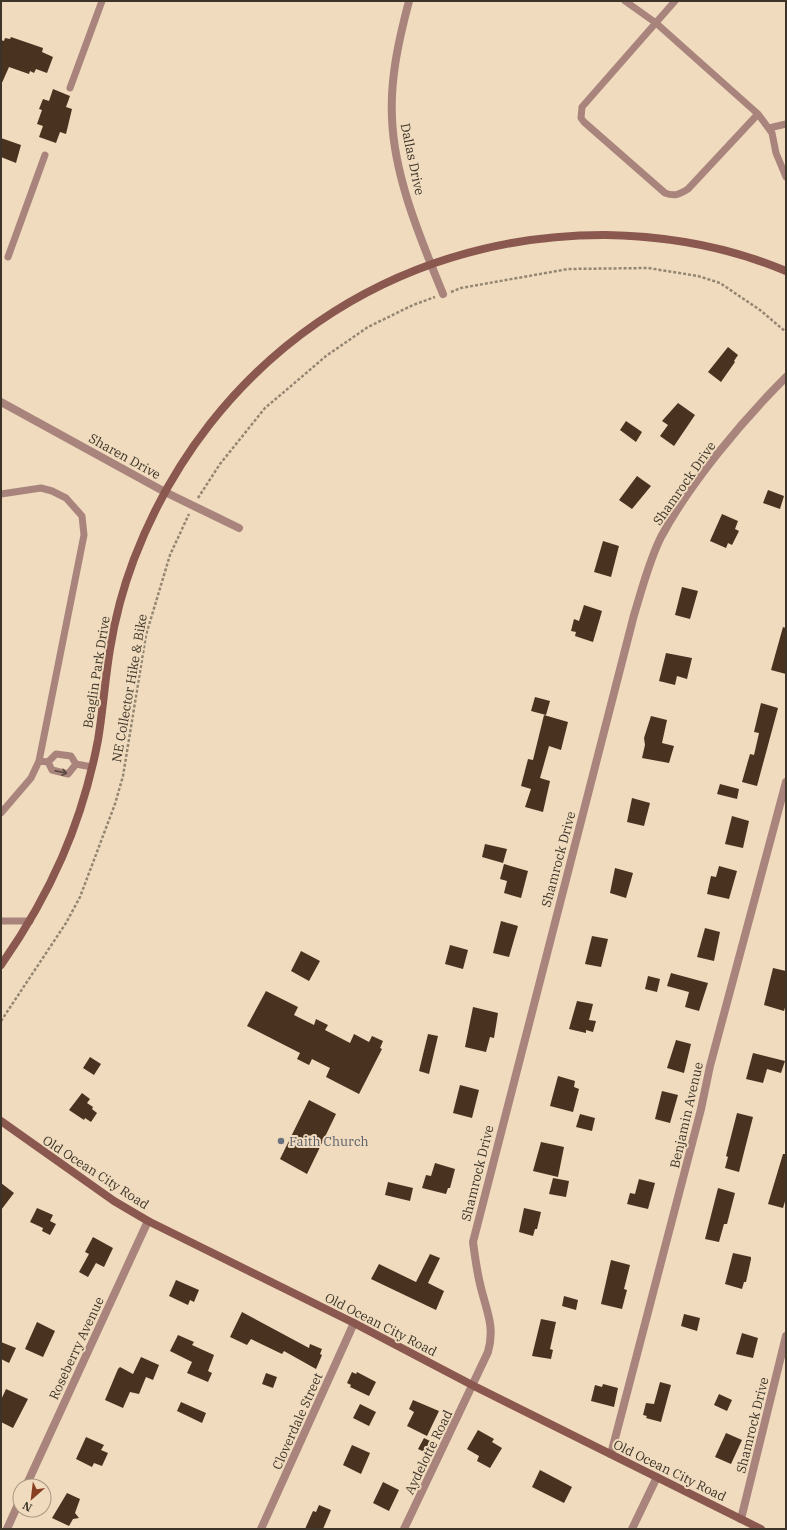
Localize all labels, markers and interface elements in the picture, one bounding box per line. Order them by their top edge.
street label: Dallas Drive [397,121,428,197]
street label: Sharen Drive [86,430,164,483]
street label: Shamrock Drive [649,438,720,529]
street label: NE Collector Hike & Bike [108,613,151,764]
street label: Beaglin Park Drive [79,615,114,729]
one-way arrow [55,769,68,777]
street label: Shamrock Drive [538,809,579,909]
street label: Benjamin Avenue [666,1060,707,1170]
street label: Shamrock Drive [457,1123,498,1223]
street label: Old Ocean City Road [39,1132,152,1213]
place label: Faith Church [289,1133,369,1150]
marker: Faith Church [276,1136,286,1146]
street label: Old Ocean City Road [322,1289,440,1360]
street label: Roseberry Avenue [45,1294,108,1402]
street label: Cloverdale Street [268,1370,327,1472]
street label: Shamrock Drive [732,1375,773,1475]
street label: Aydelotte Road [401,1407,456,1497]
street label: Old Ocean City Road [610,1436,729,1505]
north arrow [12,1478,52,1518]
text: N [20,1498,34,1515]

